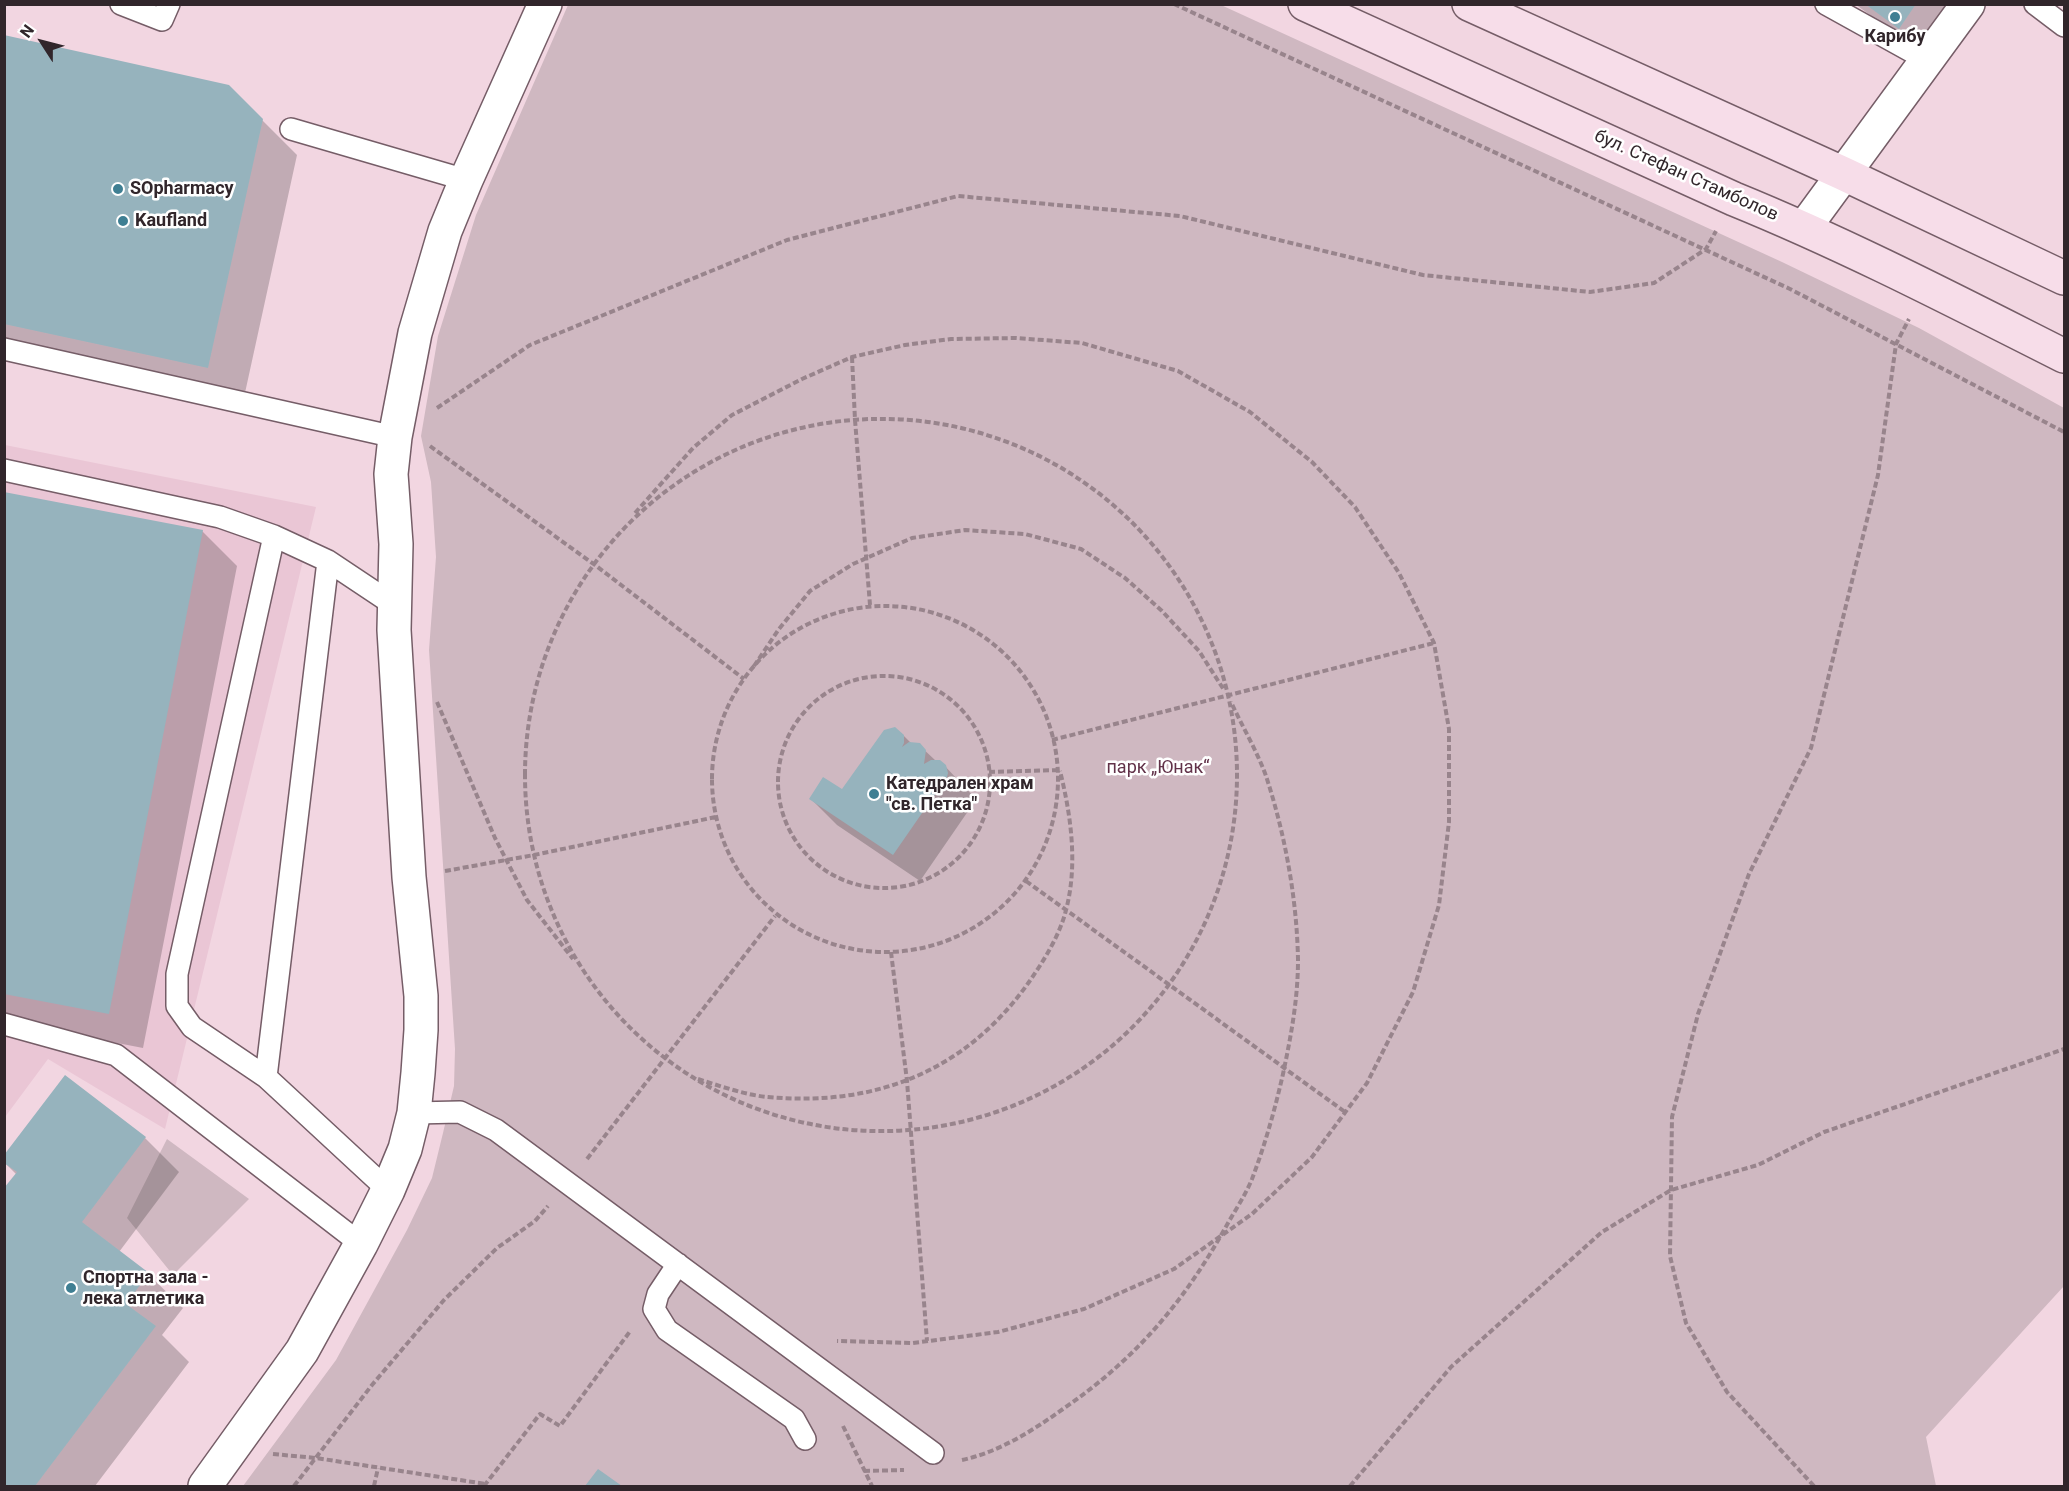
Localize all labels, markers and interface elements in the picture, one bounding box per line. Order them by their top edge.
marker: Карибу [1888,10,1902,24]
north arrow [12,12,72,72]
text: N [16,21,38,41]
place label: Карибу [1865,26,1925,48]
street label: бул. Стефан Стамболов [1591,126,1781,226]
place label: SOpharmacy [130,178,234,200]
marker: SOpharmacy [111,182,125,196]
place label: Kaufland [135,210,207,232]
marker: Kaufland [116,214,130,228]
park label: парк „Юнак“ [1106,757,1210,779]
place label: Катедрален храм "св. Петка" [886,773,1034,816]
marker: Катедрален храм "св. Петка" [867,787,881,801]
place label: Спортна зала - лека атлетика [83,1267,209,1310]
marker: Спортна зала - лека атлетика [64,1281,78,1295]

